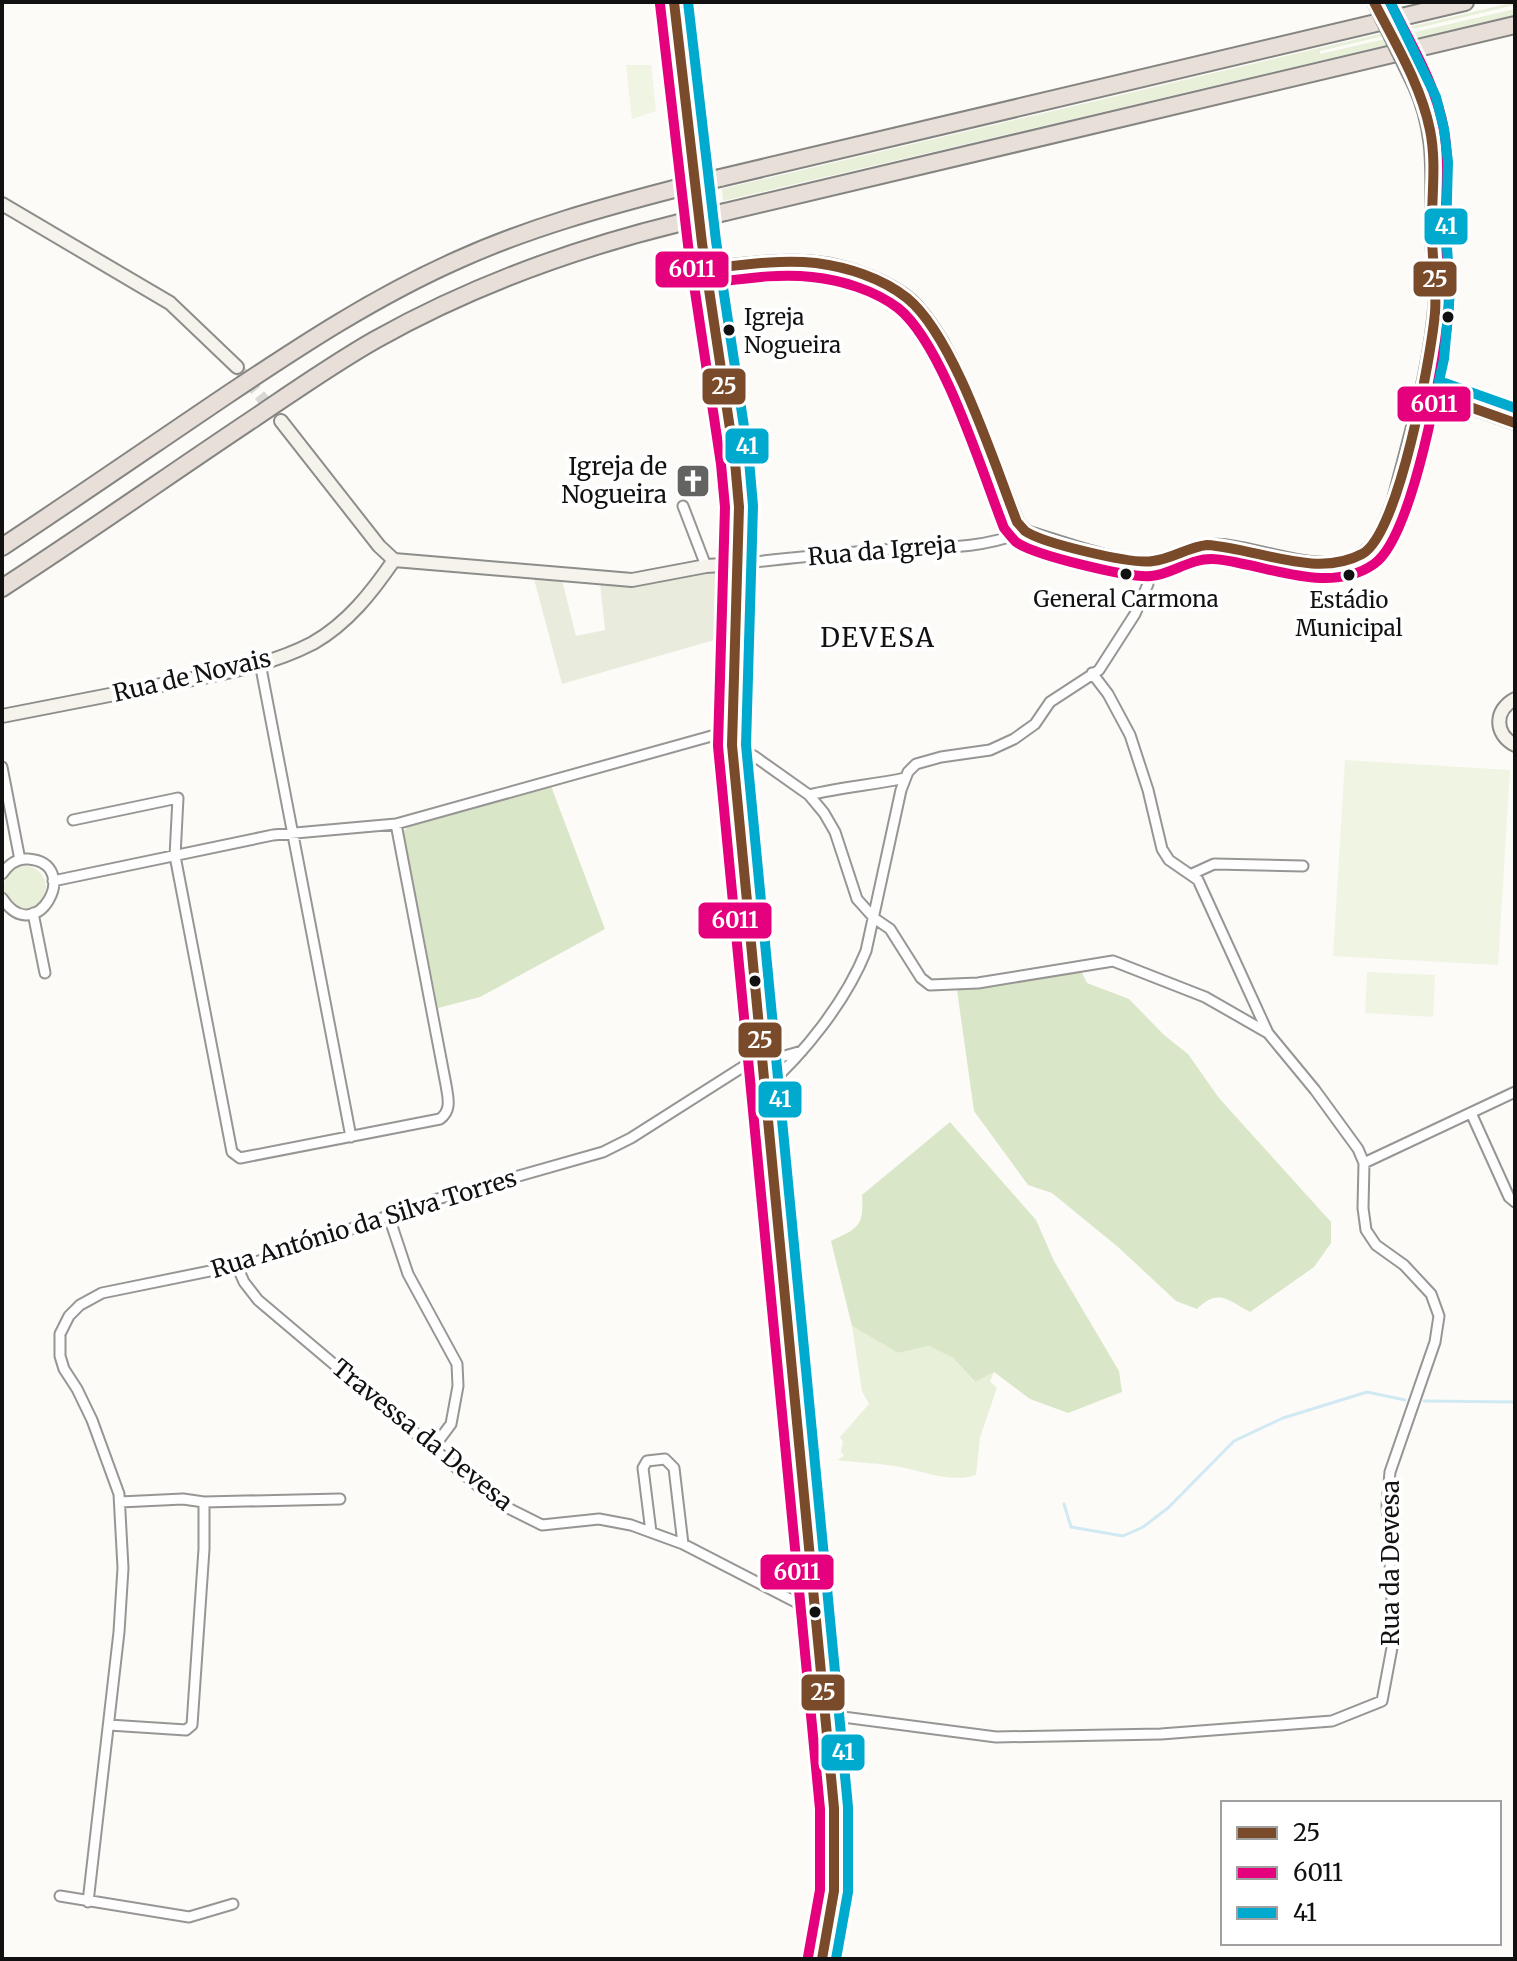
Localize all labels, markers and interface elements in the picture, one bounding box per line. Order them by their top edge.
line badge: 41 [1423,207,1469,246]
text: 41 [1435,212,1457,240]
line badge: 6011 [654,250,730,289]
text: 6011 [669,255,715,283]
line badge: 25 [1412,260,1458,298]
text: 25 [1422,265,1448,293]
place label: Igreja Nogueira [744,303,841,359]
unlabelled marker [1440,309,1456,325]
marker: Igreja Nogueira [721,322,737,338]
line badge: 25 [701,367,747,406]
text: 25 [711,372,737,400]
line badge: 6011 [1396,385,1472,423]
text: 6011 [1411,390,1457,418]
line badge: 41 [724,427,770,465]
text: 41 [736,432,758,460]
place label: Igreja de Nogueira [561,451,667,510]
church icon: Igreja de Nogueira [674,462,712,500]
street label: Rua da Igreja [806,529,958,572]
marker: General Carmona [1118,566,1134,582]
marker: Estádio Municipal [1341,567,1357,583]
place label: General Carmona [1034,585,1219,613]
place label: Estádio Municipal [1296,586,1403,642]
district label: DEVESA [820,621,936,654]
street label: Rua de Novais [110,642,274,709]
line badge: 6011 [697,901,773,940]
text: 6011 [712,906,758,934]
unlabelled marker [747,973,763,989]
line badge: 25 [737,1021,783,1059]
text: 25 [747,1026,773,1054]
line badge: 41 [757,1080,803,1119]
text: 41 [769,1085,791,1113]
street label: Rua António da Silva Torres [207,1162,520,1285]
street label: Travessa da Devesa [325,1352,519,1517]
street label: Rua da Devesa [1375,1480,1406,1646]
line badge: 6011 [759,1553,835,1591]
text: 6011 [774,1558,820,1586]
unlabelled marker [807,1604,823,1620]
line badge: 25 [800,1673,846,1712]
text: 25 [810,1678,836,1706]
line badge: 41 [820,1733,866,1772]
text: 41 [832,1738,854,1766]
legend [1221,1801,1501,1945]
text: 25 [1293,1817,1320,1848]
text: 6011 [1293,1857,1343,1888]
text: 41 [1293,1897,1317,1928]

